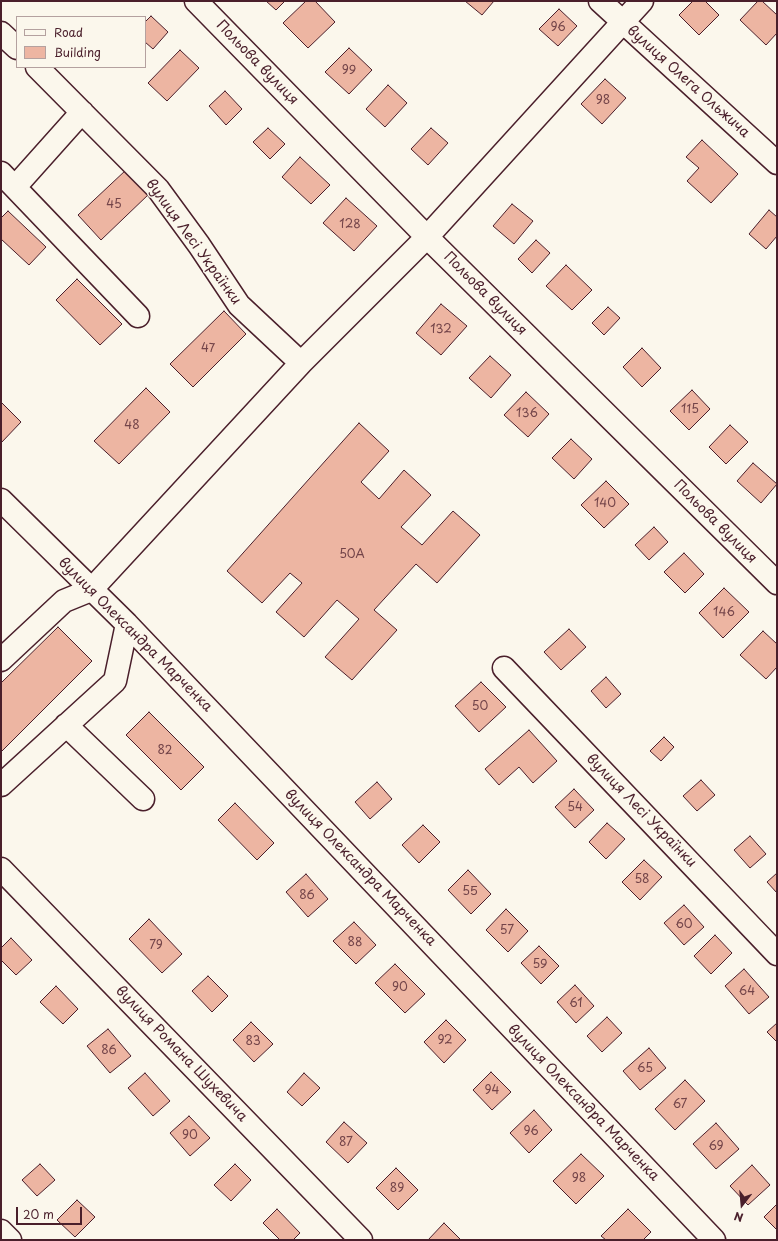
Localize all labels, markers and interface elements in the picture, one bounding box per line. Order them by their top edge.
legend [16,16,146,68]
street label: Польова вулиця [213,17,301,109]
house number: 96 [550,21,566,35]
street label: вулиця Олега Ольжича [623,22,753,142]
text: Road [54,23,83,41]
text: Building [54,43,101,61]
house number: 99 [342,64,356,78]
house number: 98 [596,94,610,108]
street label: вулиця Лесі Українки [142,176,244,308]
house number: 45 [106,198,122,212]
house number: 128 [339,218,361,232]
street label: Польова вулиця [440,249,530,339]
house number: 132 [430,323,452,337]
house number: 47 [201,342,215,356]
house number: 115 [681,403,699,417]
house number: 136 [516,407,538,421]
house number: 48 [124,419,140,433]
street label: Польова вулиця [670,477,760,567]
house number: 140 [594,497,616,511]
house number: 50А [339,548,365,562]
street label: вулиця Олександра Марченка [54,554,216,716]
house number: 146 [713,606,735,620]
house number: 50 [472,700,488,714]
house number: 82 [158,744,172,758]
street label: вулиця Лесі Українки [582,751,700,871]
street label: вулиця Олександра Марченка [281,786,439,950]
house number: 54 [567,801,583,815]
house number: 58 [634,873,650,887]
house number: 55 [462,885,478,899]
house number: 86 [299,889,315,903]
house number: 60 [675,918,693,932]
house number: 57 [500,924,514,938]
house number: 88 [348,936,362,950]
house number: 79 [149,939,163,953]
house number: 59 [533,958,547,972]
house number: 90 [392,981,408,995]
street label: вулиця Романа Шухевича [112,983,250,1125]
house number: 64 [739,985,755,999]
house number: 61 [569,997,583,1011]
street label: вулиця Олександра Марченка [504,1021,662,1185]
house number: 92 [437,1034,453,1048]
house number: 83 [245,1035,261,1049]
house number: 86 [101,1044,117,1058]
house number: 65 [637,1062,653,1076]
house number: 94 [485,1084,499,1098]
house number: 67 [673,1098,687,1112]
house number: 96 [523,1125,539,1139]
house number: 90 [182,1129,198,1143]
house number: 87 [339,1136,353,1150]
house number: 69 [708,1140,724,1154]
house number: 98 [572,1172,586,1186]
house number: 89 [390,1182,404,1196]
north arrow [722,1185,762,1225]
scale bar [18,1199,84,1225]
text: 20 m [23,1205,54,1223]
text: N [732,1208,745,1226]

